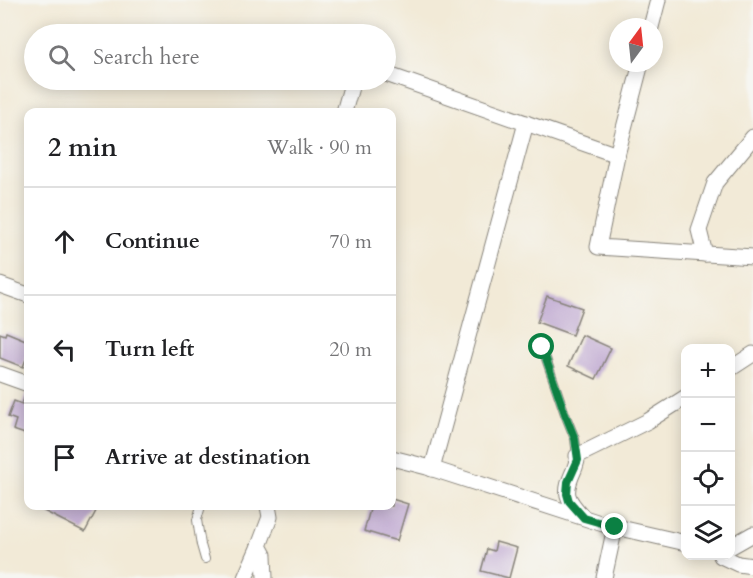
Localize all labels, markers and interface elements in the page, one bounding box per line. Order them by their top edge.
north arrow [609,18,663,72]
search box [24,24,396,90]
icon: search [45,41,78,74]
text: Search here [93,42,200,72]
text: 2 min [48,130,117,165]
text: Walk · 90 m [267,134,372,161]
icon: ahead [48,225,81,258]
text: Continue [105,226,200,256]
text: 70 m [329,228,372,255]
icon: left [48,333,81,366]
route start [528,333,554,359]
text: Turn left [105,334,194,364]
text: 20 m [329,336,372,363]
map controls [681,344,735,560]
button: + [681,344,735,398]
button: − [681,398,735,452]
icon: arrive [48,441,81,474]
text: Arrive at destination [105,442,310,472]
button: locate [681,452,735,506]
button: layers [681,506,735,560]
route end [601,513,627,539]

